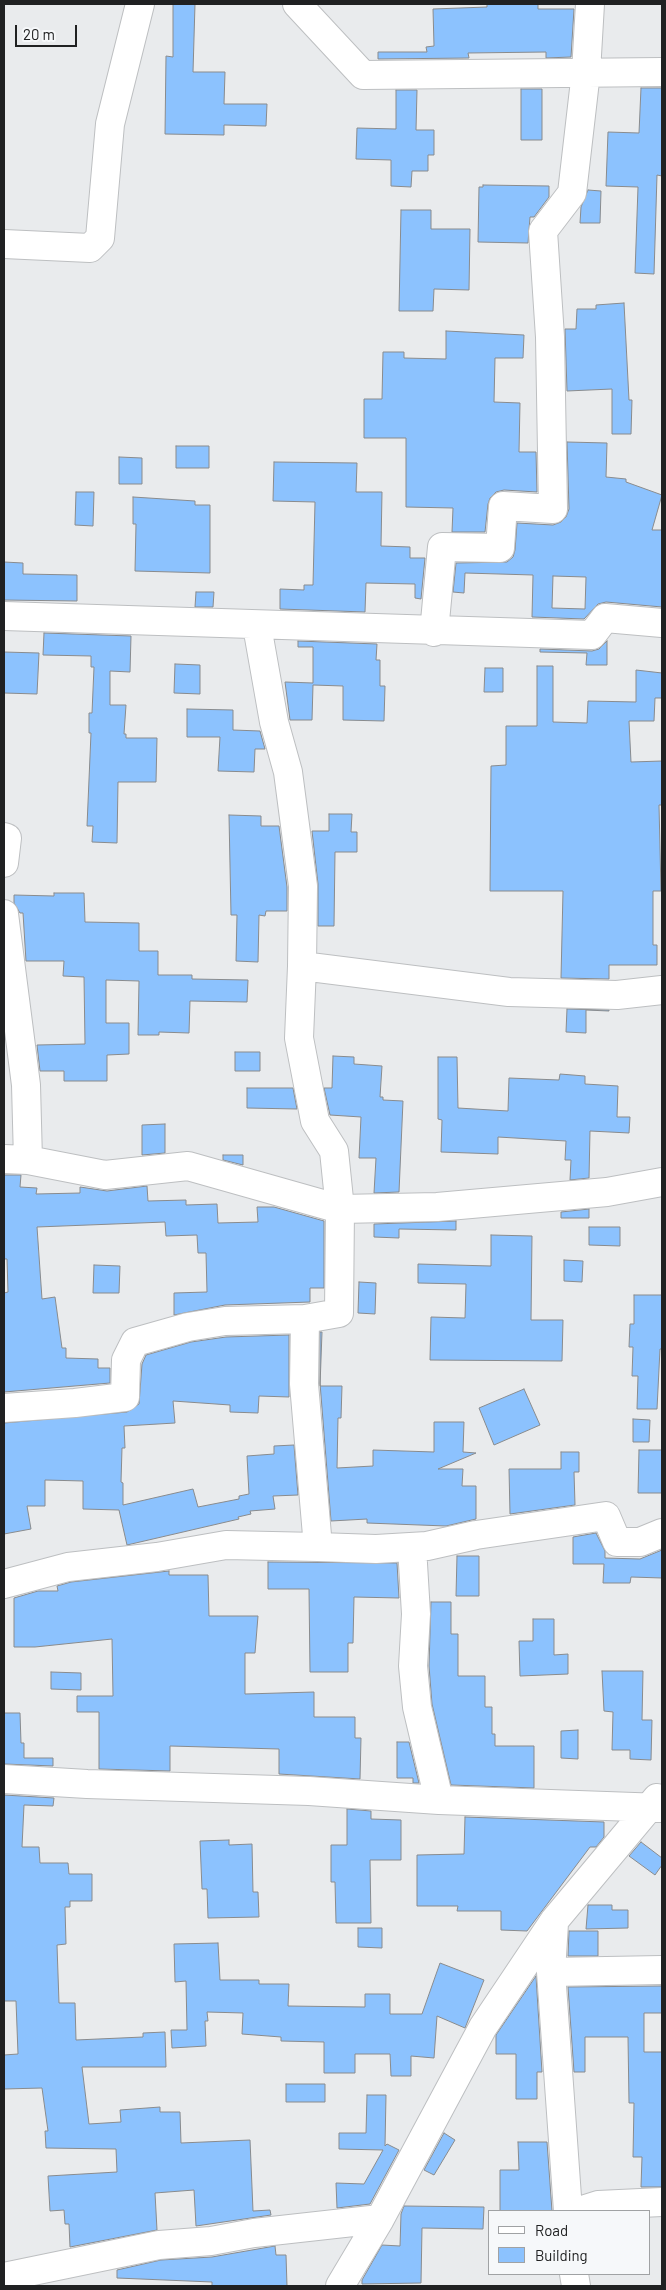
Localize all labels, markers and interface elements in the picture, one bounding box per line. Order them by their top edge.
scale bar [18,15,80,47]
text: 20 m [23,25,55,43]
legend [488,2210,651,2275]
text: Road [535,2221,568,2239]
text: Building [535,2246,588,2264]

